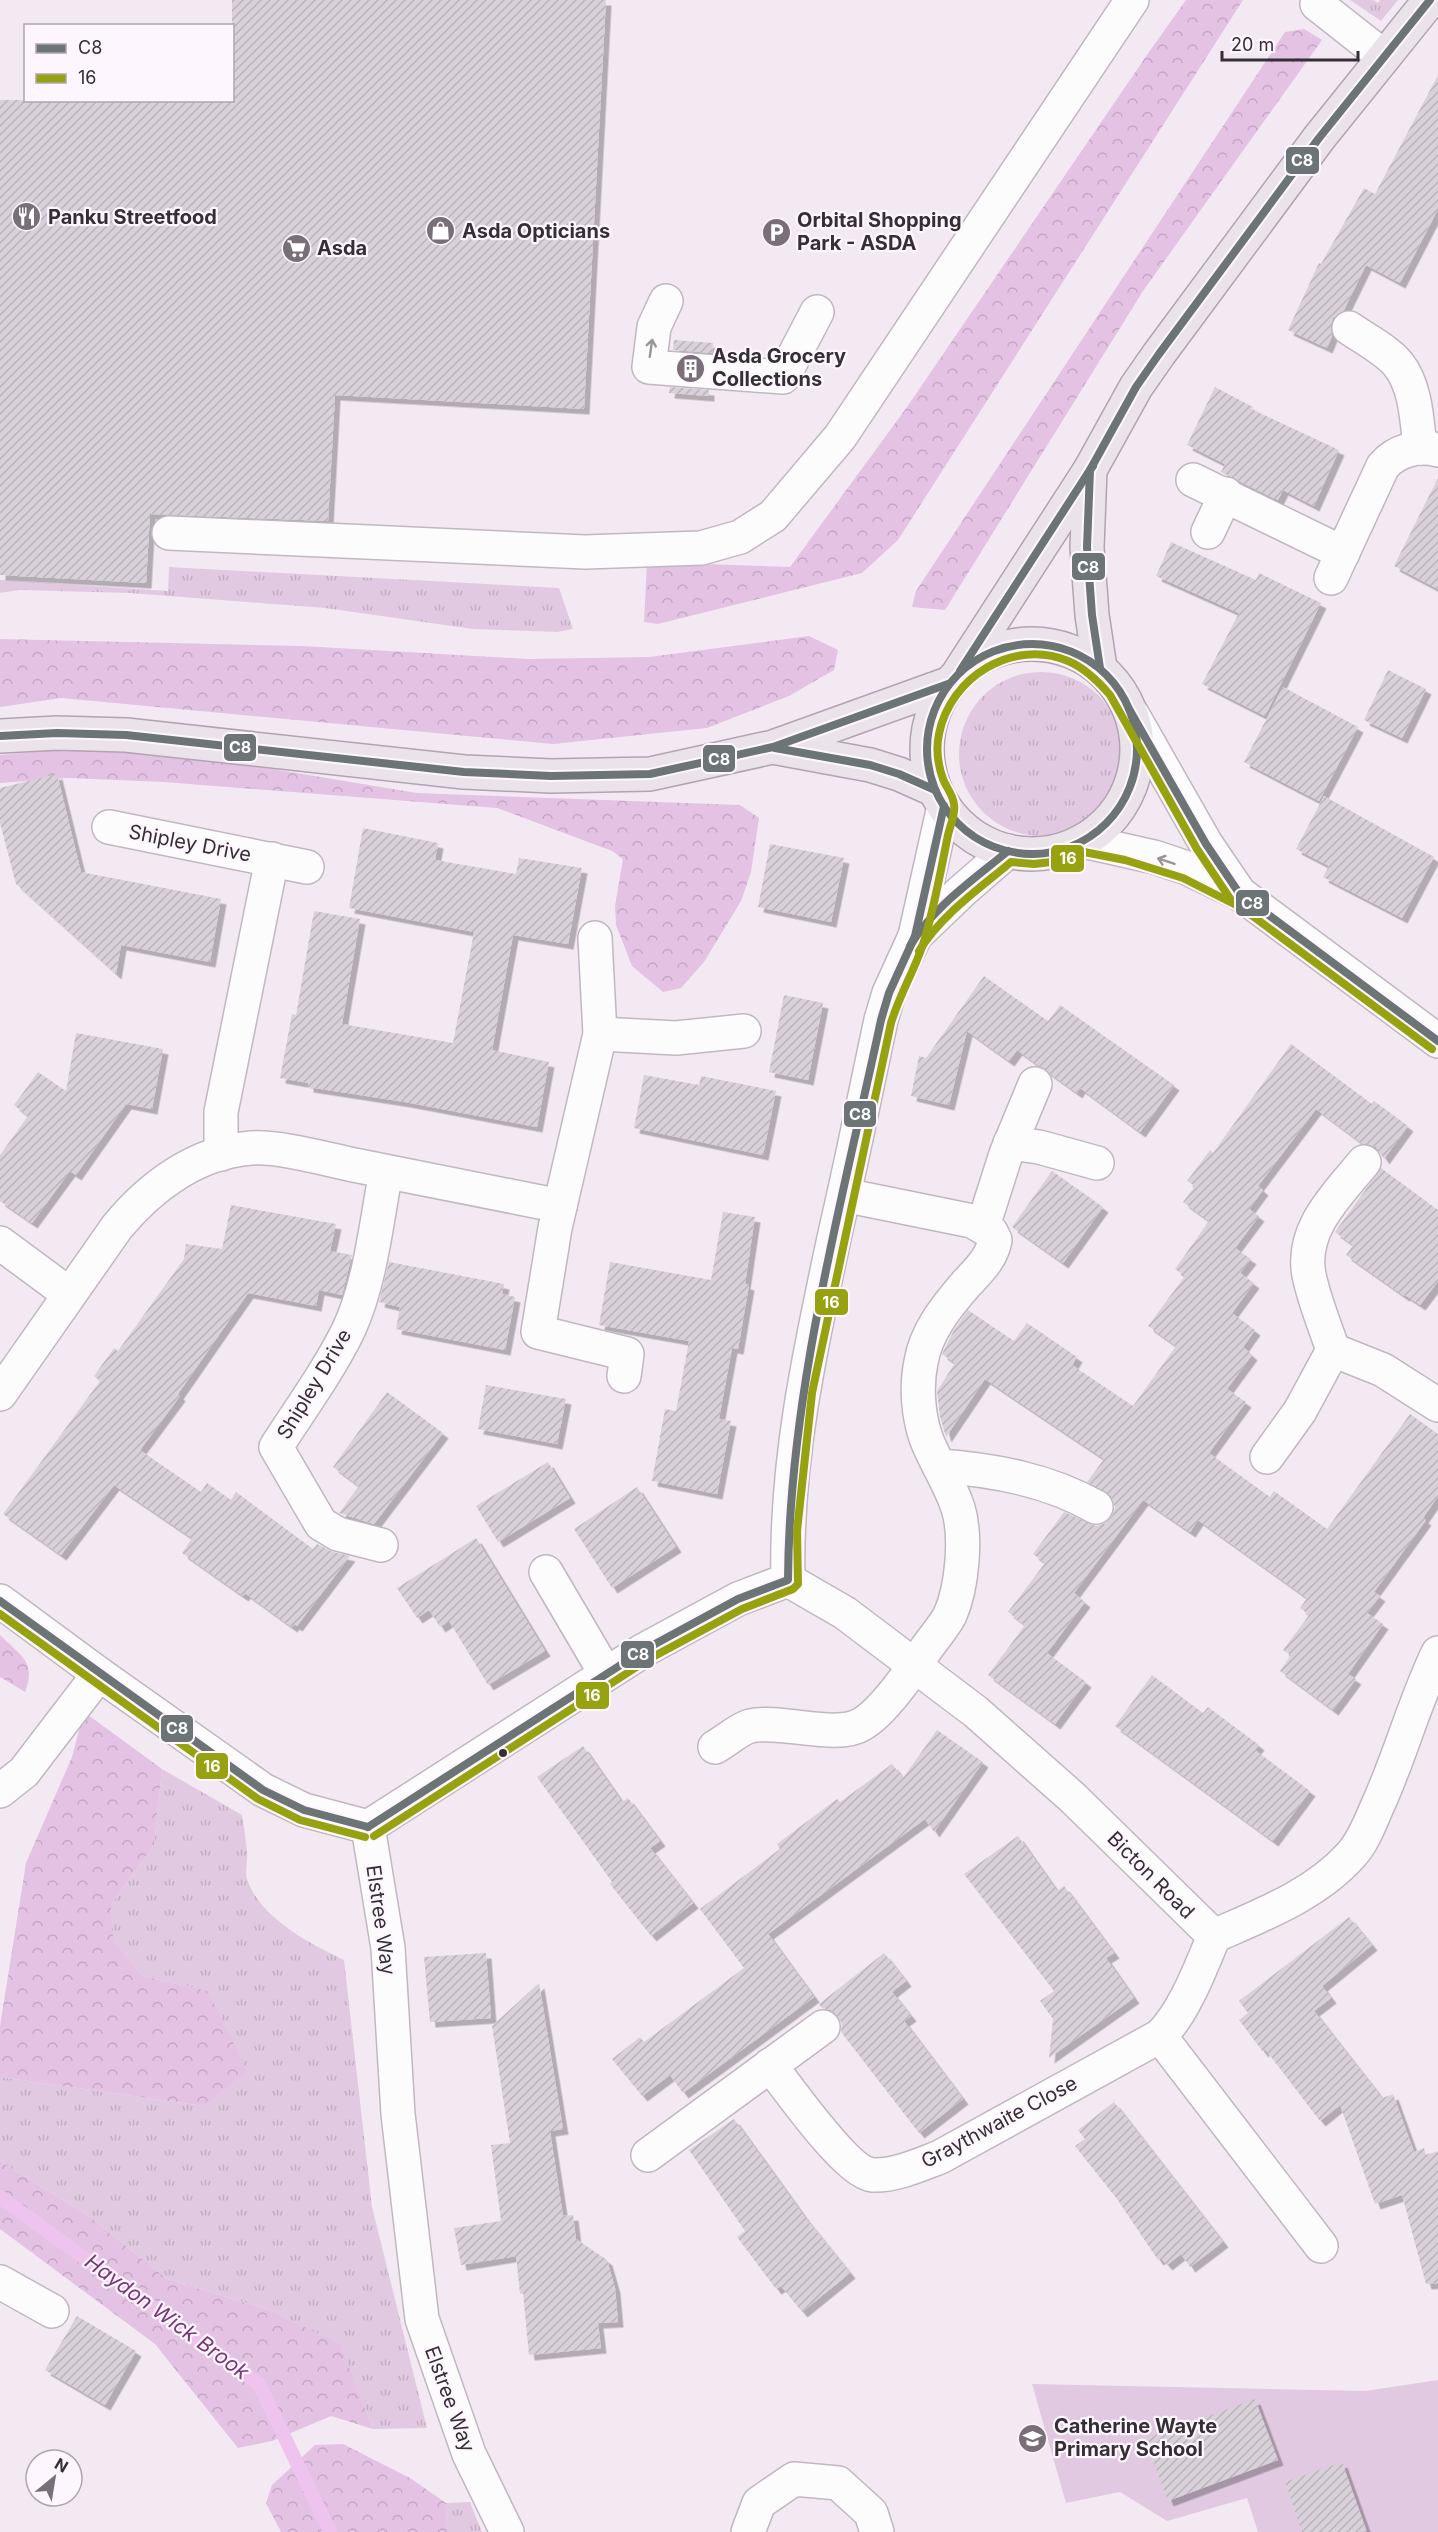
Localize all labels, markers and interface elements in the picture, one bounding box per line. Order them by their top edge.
legend [24,24,234,102]
scale bar [1222,24,1358,62]
text: 20 m [1231,34,1274,55]
text: C8 [78,37,102,58]
text: 16 [78,67,96,88]
line badge: C8 [1285,146,1320,175]
text: C8 [1291,150,1313,170]
restaurant icon: Panku Streetfood [11,201,43,233]
place label: Panku Streetfood [48,205,217,229]
place label: Orbital Shopping Park - ASDA [797,208,962,255]
shop icon: Asda Opticians [425,215,457,247]
parking icon: Orbital Shopping Park - ASDA [760,216,792,248]
place label: Asda Opticians [462,219,610,243]
supermarket icon: Asda [280,232,312,264]
place label: Asda [317,236,367,260]
one-way arrow [646,338,657,358]
place label: Asda Grocery Collections [712,344,846,391]
building icon: Asda Grocery Collections [675,352,707,384]
line badge: C8 [1071,552,1106,581]
text: C8 [1077,557,1099,577]
line badge: C8 [223,733,257,762]
text: C8 [229,737,251,757]
line badge: C8 [702,744,736,773]
text: C8 [708,749,730,769]
street label: Shipley Drive [127,819,253,867]
line badge: 16 [1050,844,1085,873]
text: 16 [1059,848,1077,868]
one-way arrow [1157,855,1176,866]
line badge: C8 [1235,889,1270,917]
text: C8 [1241,893,1263,913]
line badge: C8 [843,1100,877,1128]
text: C8 [849,1104,871,1124]
line badge: 16 [814,1288,849,1316]
text: 16 [822,1292,840,1312]
street label: Shipley Drive [272,1325,356,1443]
line badge: C8 [620,1640,655,1669]
text: C8 [627,1644,649,1664]
line badge: 16 [575,1681,610,1710]
text: 16 [583,1685,601,1705]
line badge: C8 [160,1714,194,1743]
text: C8 [166,1718,188,1738]
unlabelled marker [497,1747,509,1759]
line badge: 16 [195,1752,229,1780]
text: 16 [203,1756,221,1776]
street label: Bicton Road [1102,1826,1200,1924]
street label: Elstree Way [361,1863,401,1977]
street label: Graythwaite Close [917,2071,1081,2173]
water label: Haydon Wick Brook [80,2249,255,2385]
street label: Elstree Way [420,2343,480,2455]
place label: Catherine Wayte Primary School [1054,2414,1217,2461]
school or university icon: Catherine Wayte Primary School [1017,2422,1049,2454]
north arrow [24,2448,84,2508]
text: N [51,2453,72,2477]

